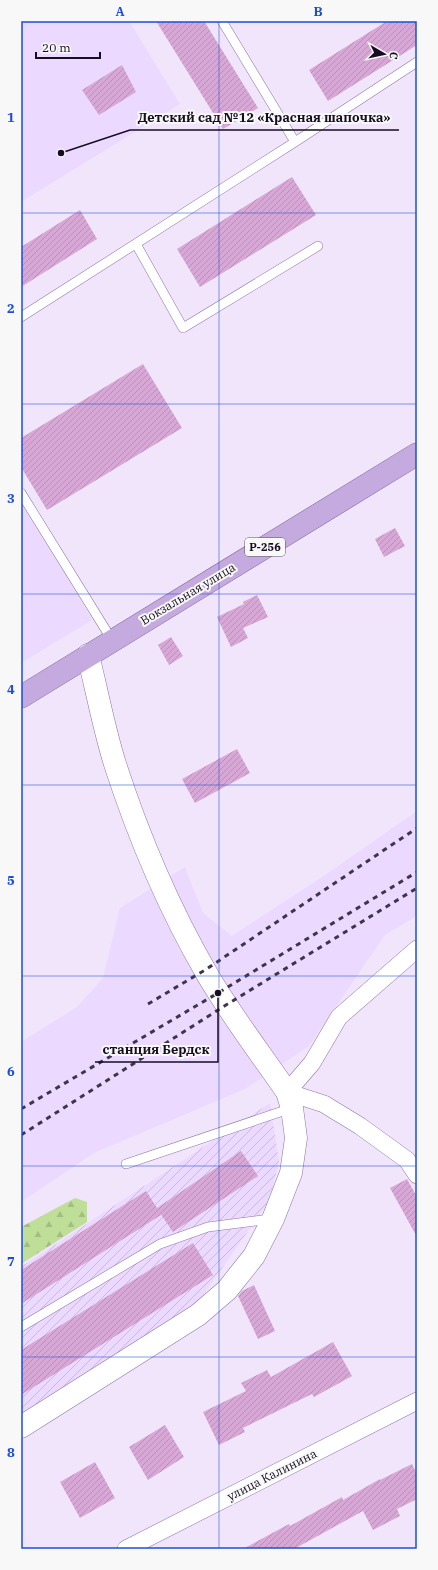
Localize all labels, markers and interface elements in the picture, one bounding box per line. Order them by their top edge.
text: A [115,3,125,20]
text: B [313,3,323,20]
scale bar [36,34,100,60]
north arrow [364,34,404,74]
text: 20 m [42,40,71,55]
text: С [386,51,401,60]
callout: Детский сад №12 «Красная шапочка» [130,105,399,130]
text: 1 [7,109,15,126]
text: Детский сад №12 «Красная шапочка» [138,109,390,126]
text: 2 [7,300,15,317]
text: 3 [7,490,15,507]
road number: Р-256 [245,538,285,556]
street label: Вокзальная улица [138,559,238,628]
text: 4 [7,681,15,698]
text: 5 [7,872,15,889]
callout: станция Бердск [95,1037,218,1062]
text: станция Бердск [103,1041,209,1058]
text: 6 [7,1063,15,1080]
text: 7 [7,1253,15,1270]
text: 8 [7,1444,15,1461]
street label: улица Калинина [224,1445,319,1504]

